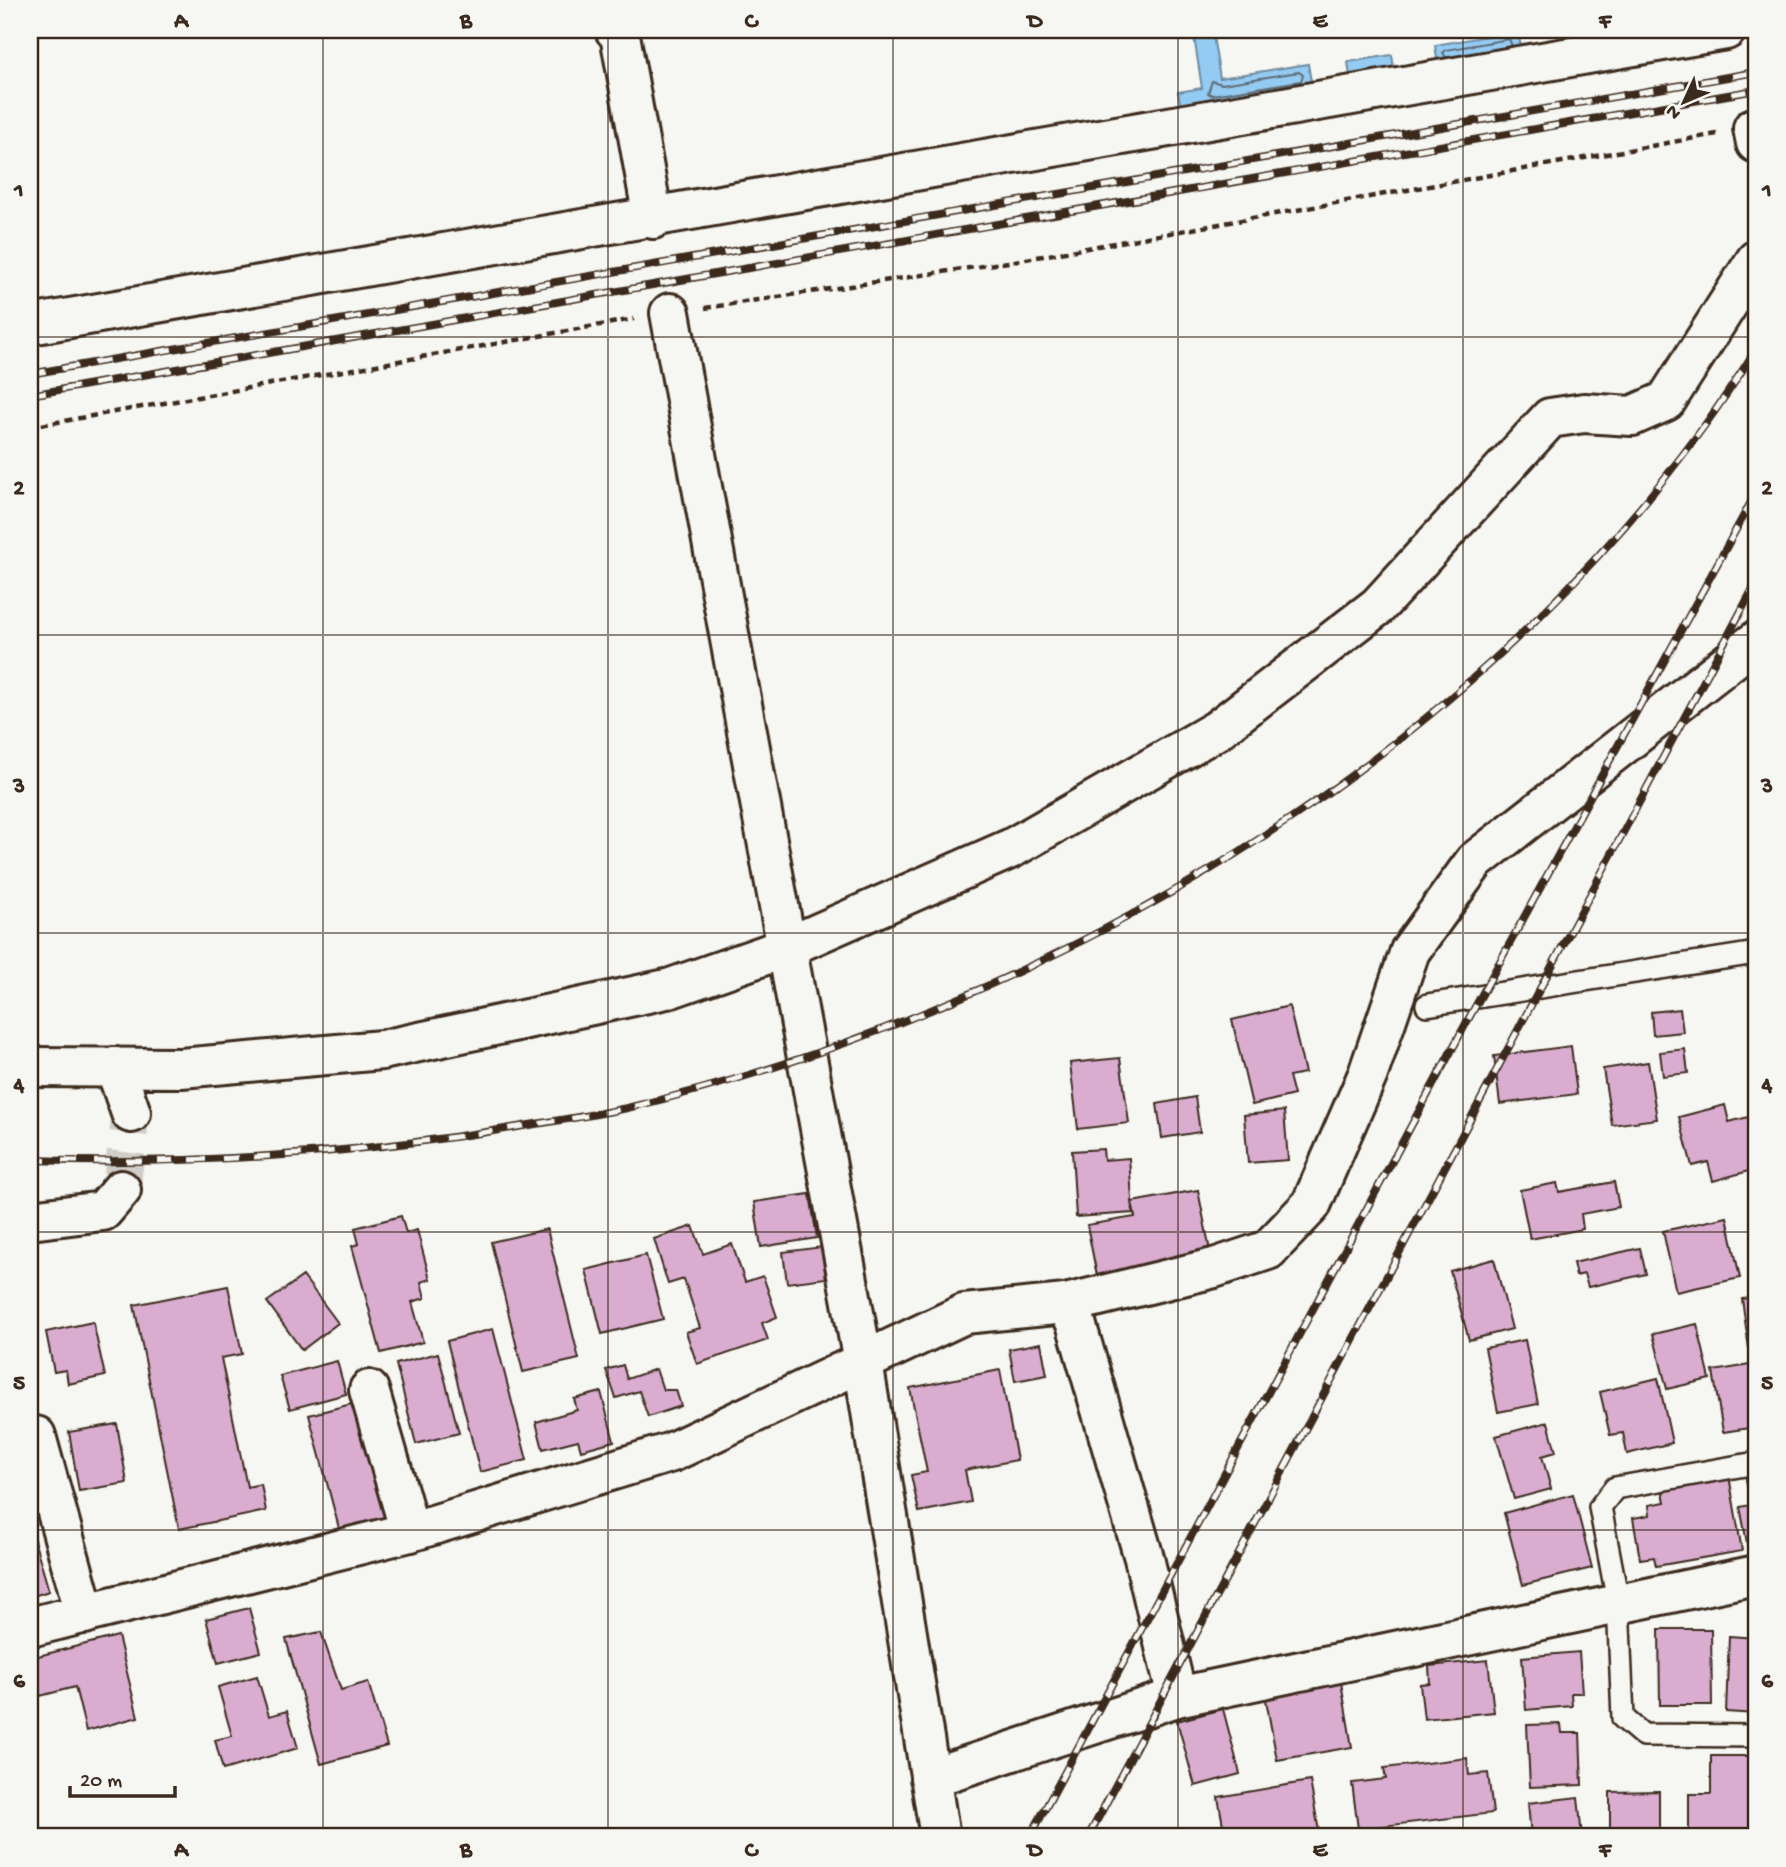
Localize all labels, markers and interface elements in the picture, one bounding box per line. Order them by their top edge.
text: A [173,9,189,36]
text: B [459,9,473,36]
text: C [745,9,760,36]
text: D [1026,9,1044,36]
text: E [1313,9,1329,36]
text: F [1598,9,1613,36]
north arrow [1650,66,1720,136]
text: N [1662,99,1687,124]
text: 1 [13,178,24,205]
text: 1 [1761,178,1772,205]
text: 2 [13,476,25,503]
text: 2 [1761,476,1773,503]
text: 3 [12,774,25,801]
text: 3 [1760,774,1773,801]
text: 4 [13,1073,25,1100]
text: 4 [1761,1073,1773,1100]
text: 5 [13,1371,25,1398]
text: 5 [1761,1371,1773,1398]
text: 6 [13,1669,26,1696]
text: 6 [1761,1669,1774,1696]
scale bar [70,1755,175,1799]
text: 20 m [80,1770,122,1795]
text: A [173,1838,189,1865]
text: B [459,1838,473,1865]
text: C [745,1838,760,1865]
text: D [1026,1838,1044,1865]
text: E [1313,1838,1329,1865]
text: F [1598,1838,1613,1865]

